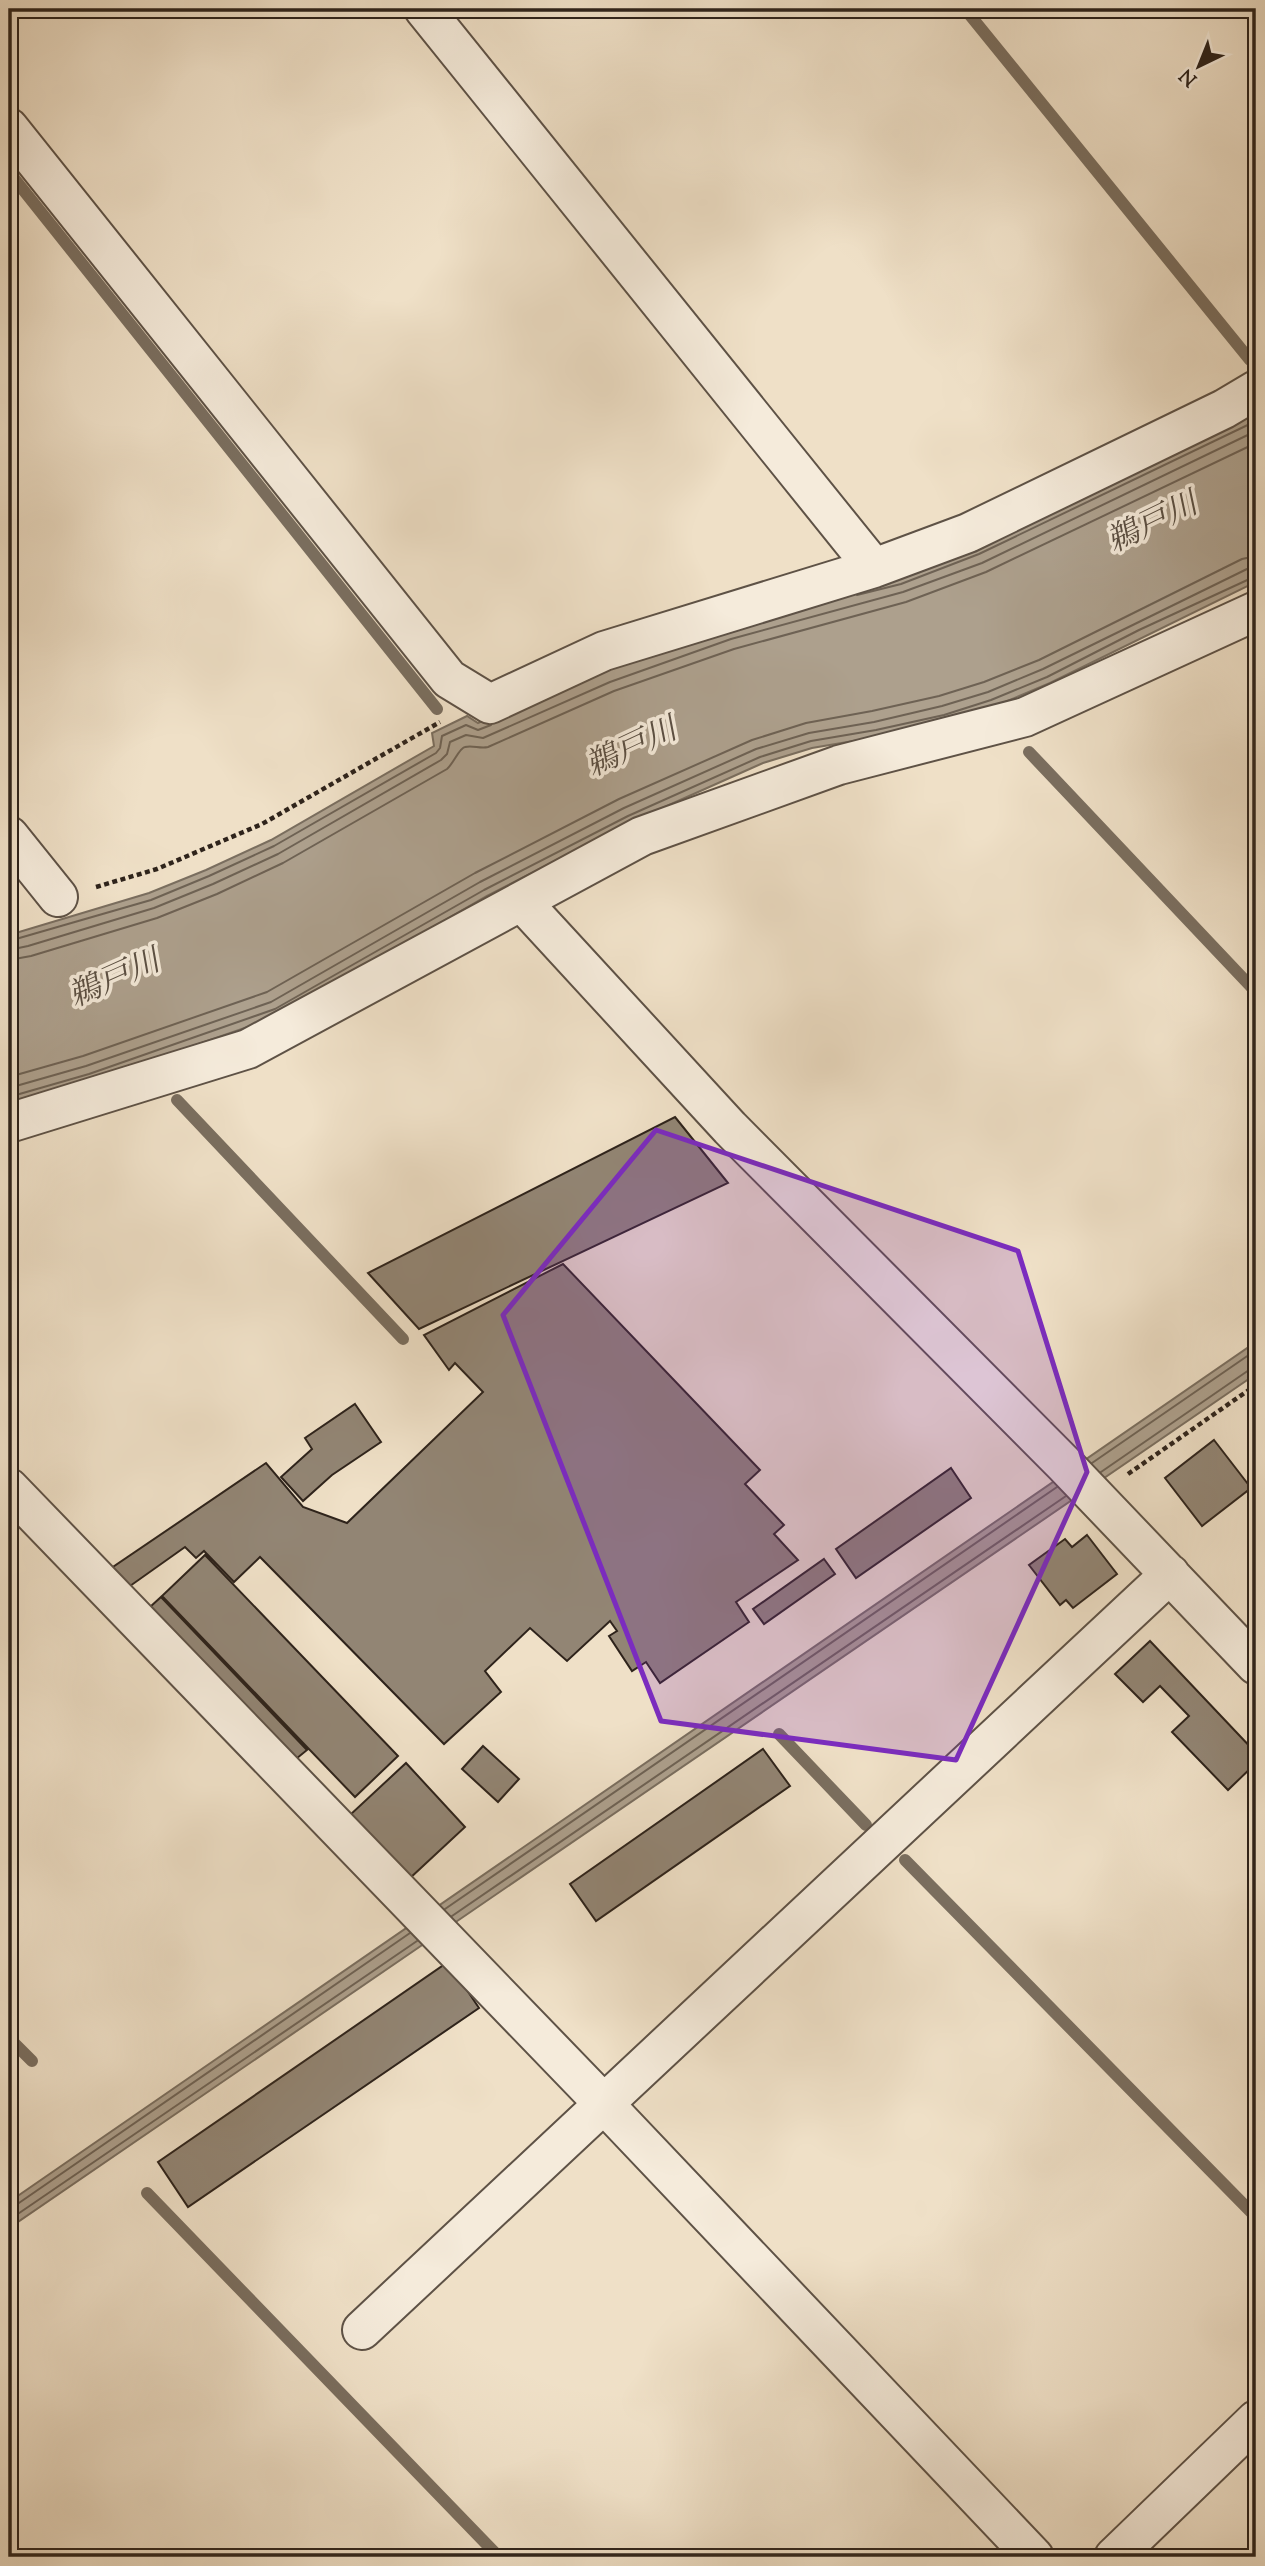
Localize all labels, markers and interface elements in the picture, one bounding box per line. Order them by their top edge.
north arrow [1164,32,1234,102]
text: N [1174,62,1204,92]
water label: 鵜戸川 [1100,481,1209,566]
water label: 鵜戸川 [579,707,688,790]
water label: 鵜戸川 [62,938,171,1021]

